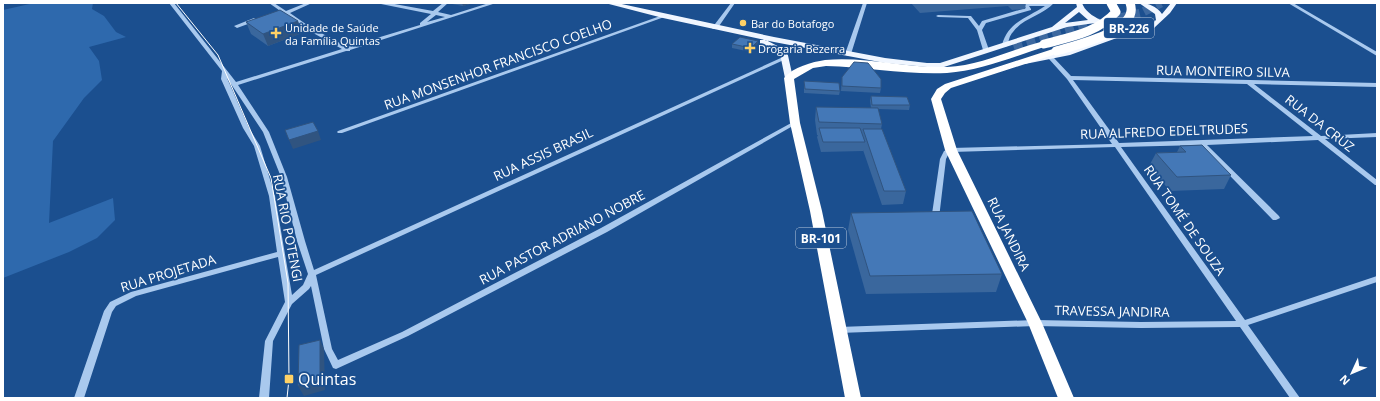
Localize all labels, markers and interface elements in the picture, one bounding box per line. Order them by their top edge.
street label: RUA MONSENHOR FRANCISCO COELHO [382,14,614,114]
place label: Bar do Botafogo [751,16,835,31]
marker: Bar do Botafogo [738,18,748,28]
road number: BR-226 [1104,18,1154,38]
place label: Unidade de Saúde da Família Quintas [285,20,380,48]
marker: Unidade de Saúde da Família Quintas [270,27,282,39]
place label: Drogaria Bezerra [758,41,845,56]
marker: Drogaria Bezerra [745,43,755,53]
street label: RUA MONTEIRO SILVA [1156,61,1291,81]
street label: RUA DA CRUZ [1282,90,1358,156]
street label: RUA ALFREDO EDELTRUDES [1080,119,1248,143]
street label: RUA ASSIS BRASIL [490,123,596,185]
street label: RUA TOMÉ DE SOUZA [1140,161,1230,279]
street label: RUA RIO POTENGI [269,173,307,283]
street label: RUA PASTOR ADRIANO NOBRE [476,186,648,288]
street label: RUA JANDIRA [983,194,1035,275]
road number: BR-101 [796,228,846,248]
street label: RUA PROJETADA [118,250,219,296]
street label: TRAVESSA JANDIRA [1054,301,1170,321]
north arrow [1332,353,1372,393]
place label: Quintas [298,368,356,390]
text: N [1336,372,1353,389]
marker: Quintas [283,373,295,385]

